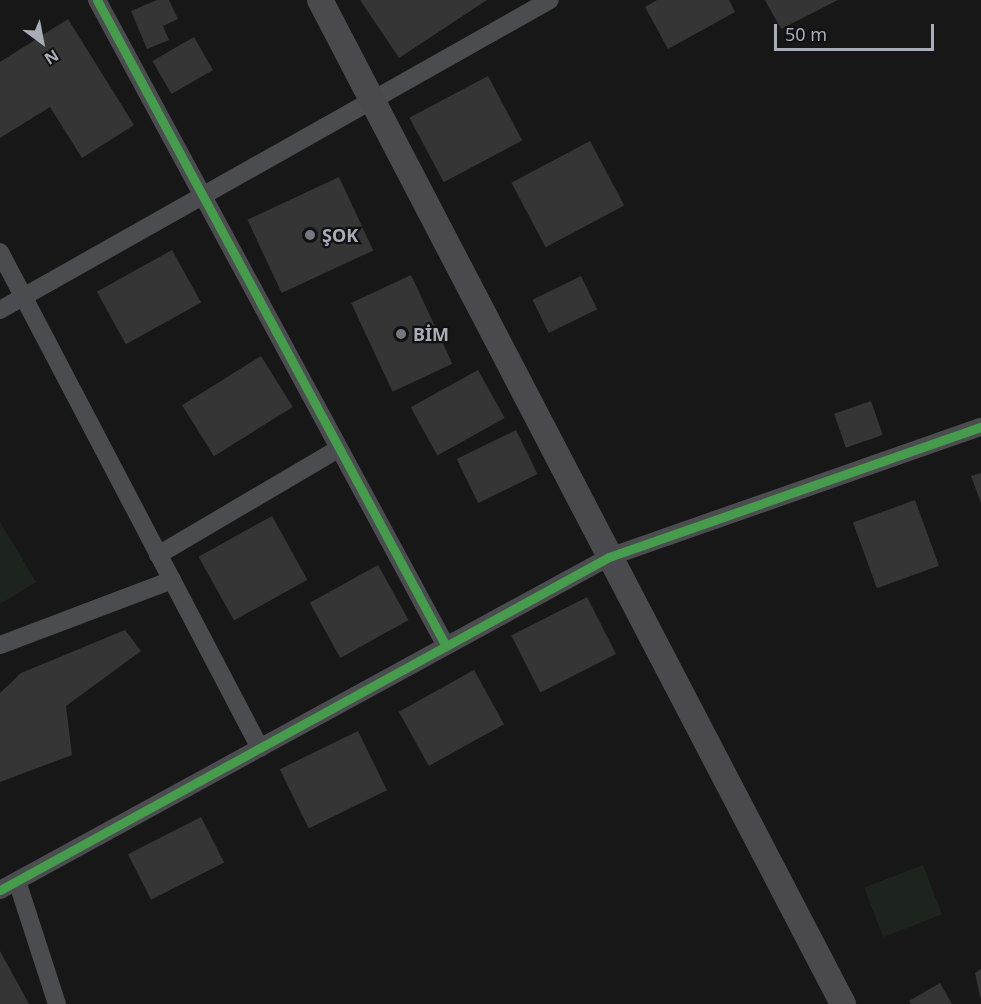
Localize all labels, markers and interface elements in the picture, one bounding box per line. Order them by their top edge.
north arrow [12,12,72,72]
scale bar [777,12,938,50]
text: 50 m [785,22,827,46]
text: N [40,44,63,70]
place label: ŞOK [322,224,358,246]
marker: ŞOK [303,228,317,242]
place label: BİM [413,323,449,345]
marker: BİM [394,327,408,341]

